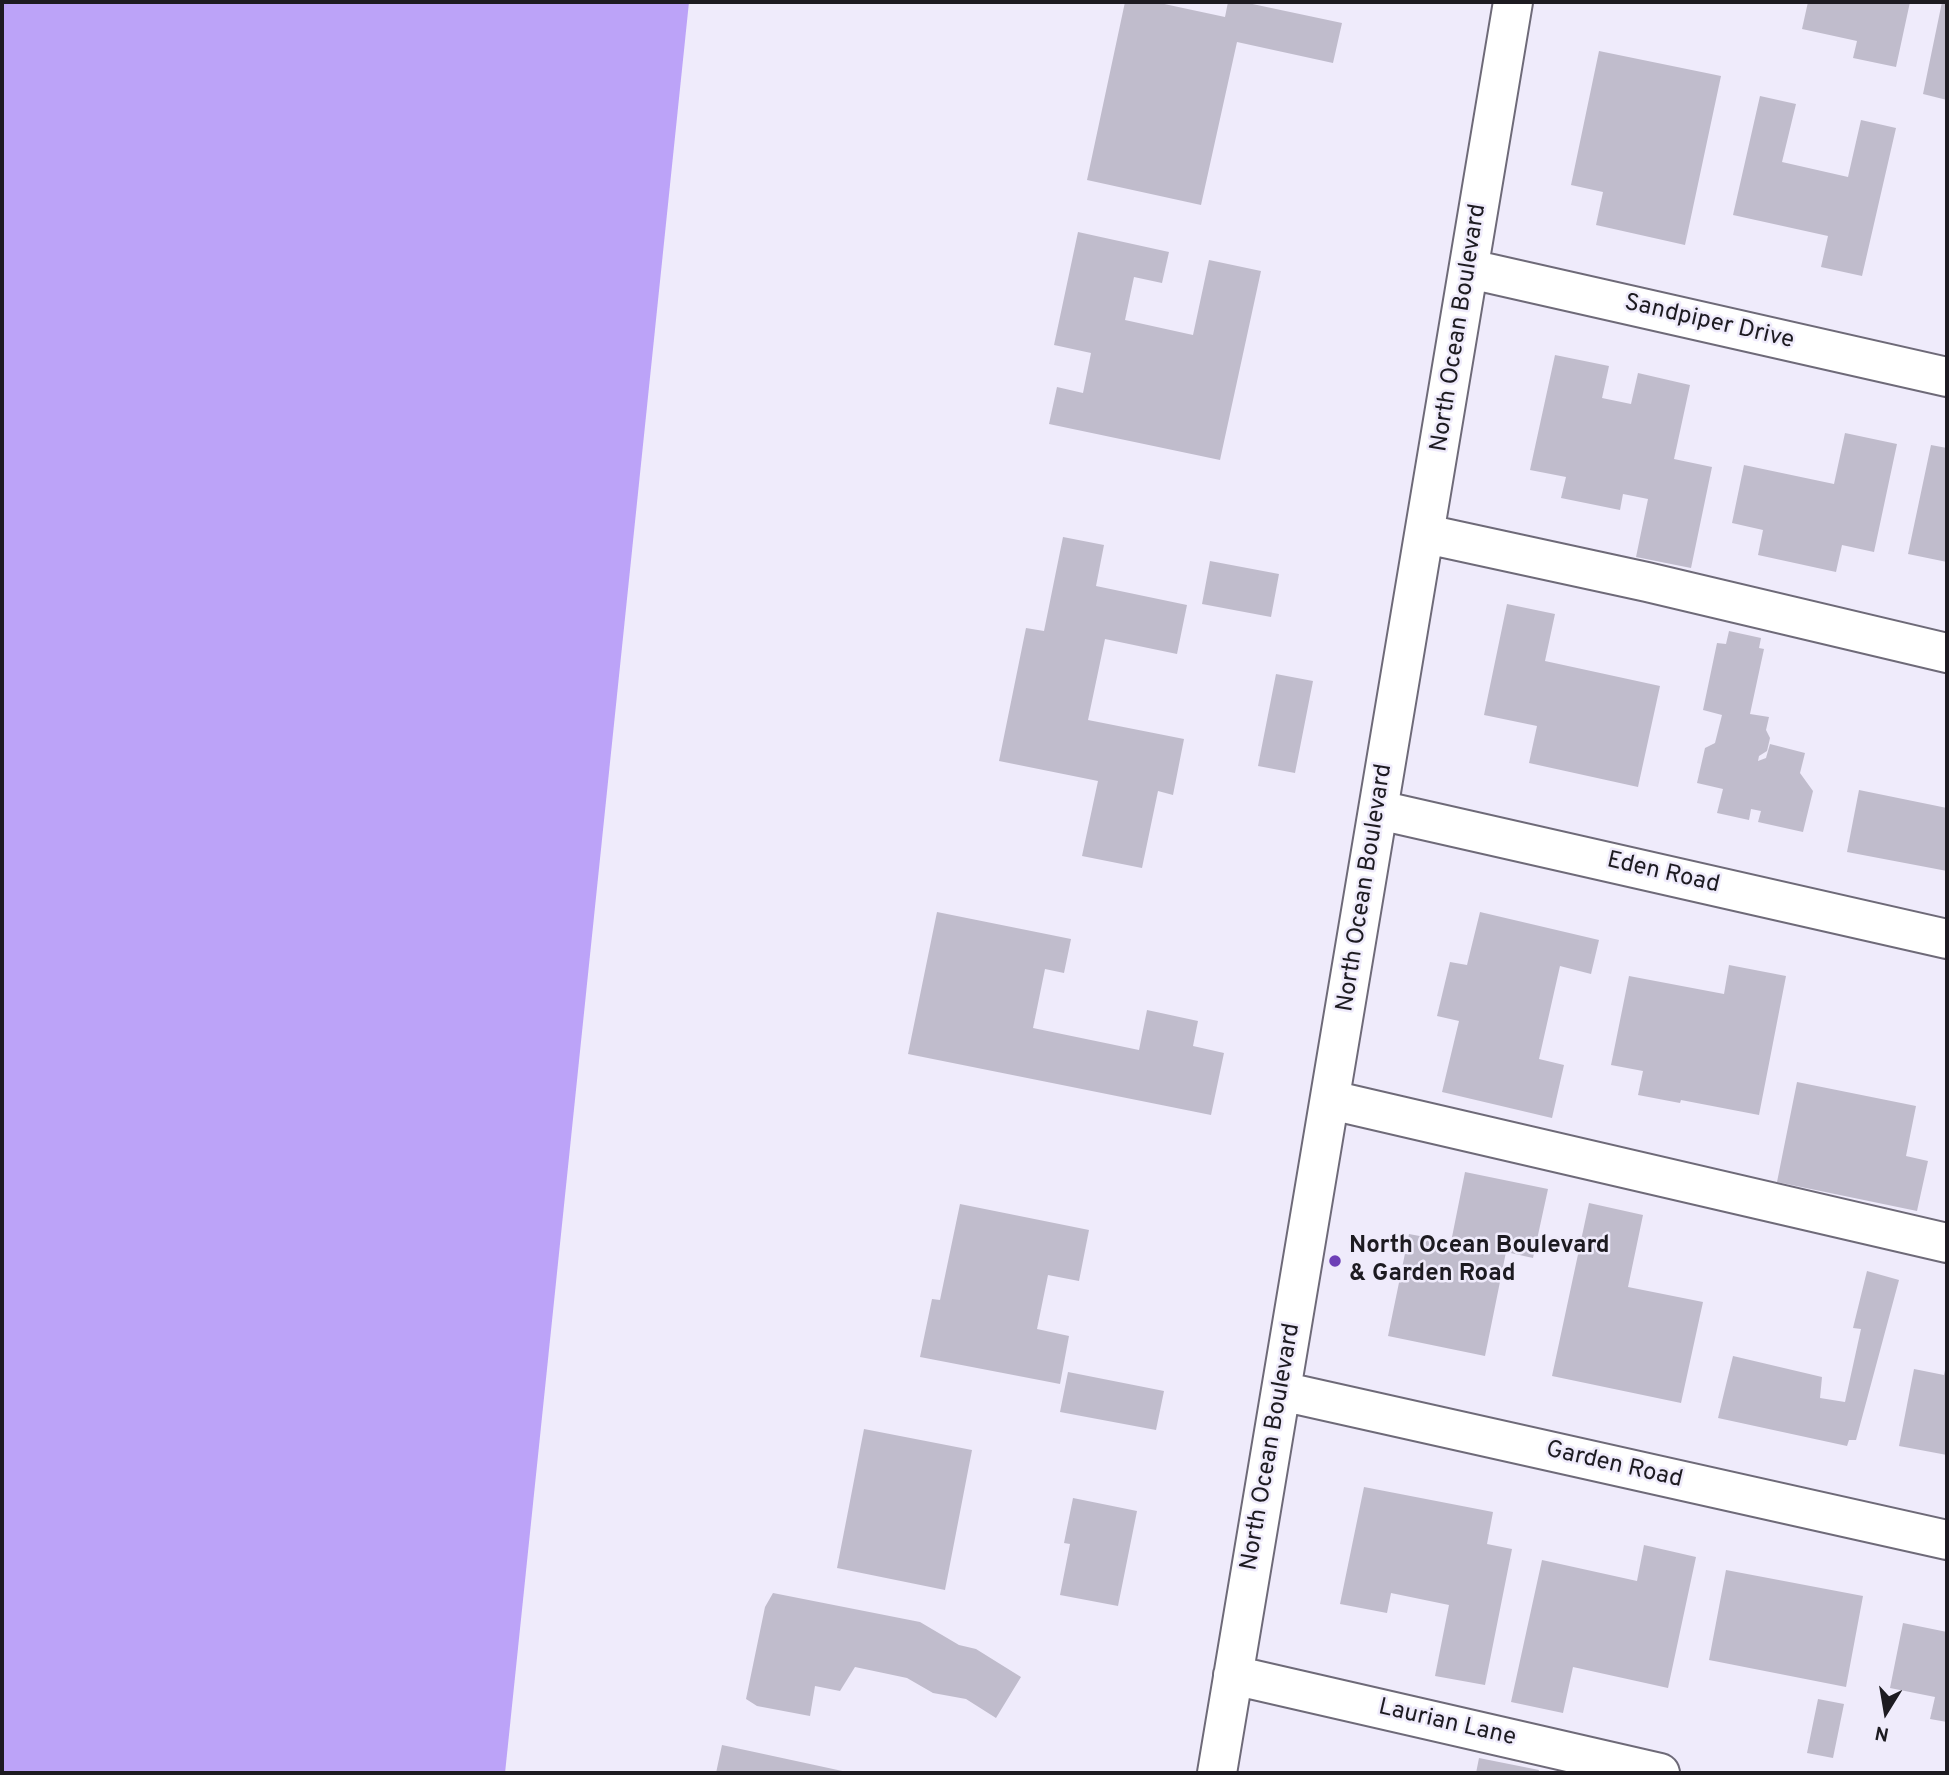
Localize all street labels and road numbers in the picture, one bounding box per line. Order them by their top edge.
street label: North Ocean Boulevard [1426,202,1494,454]
street label: Sandpiper Drive [1621,289,1797,357]
street label: North Ocean Boulevard [1332,762,1400,1014]
street label: Eden Road [1604,847,1722,901]
street label: North Ocean Boulevard [1236,1321,1308,1573]
street label: Garden Road [1543,1436,1685,1496]
street label: Laurian Lane [1375,1694,1519,1754]

